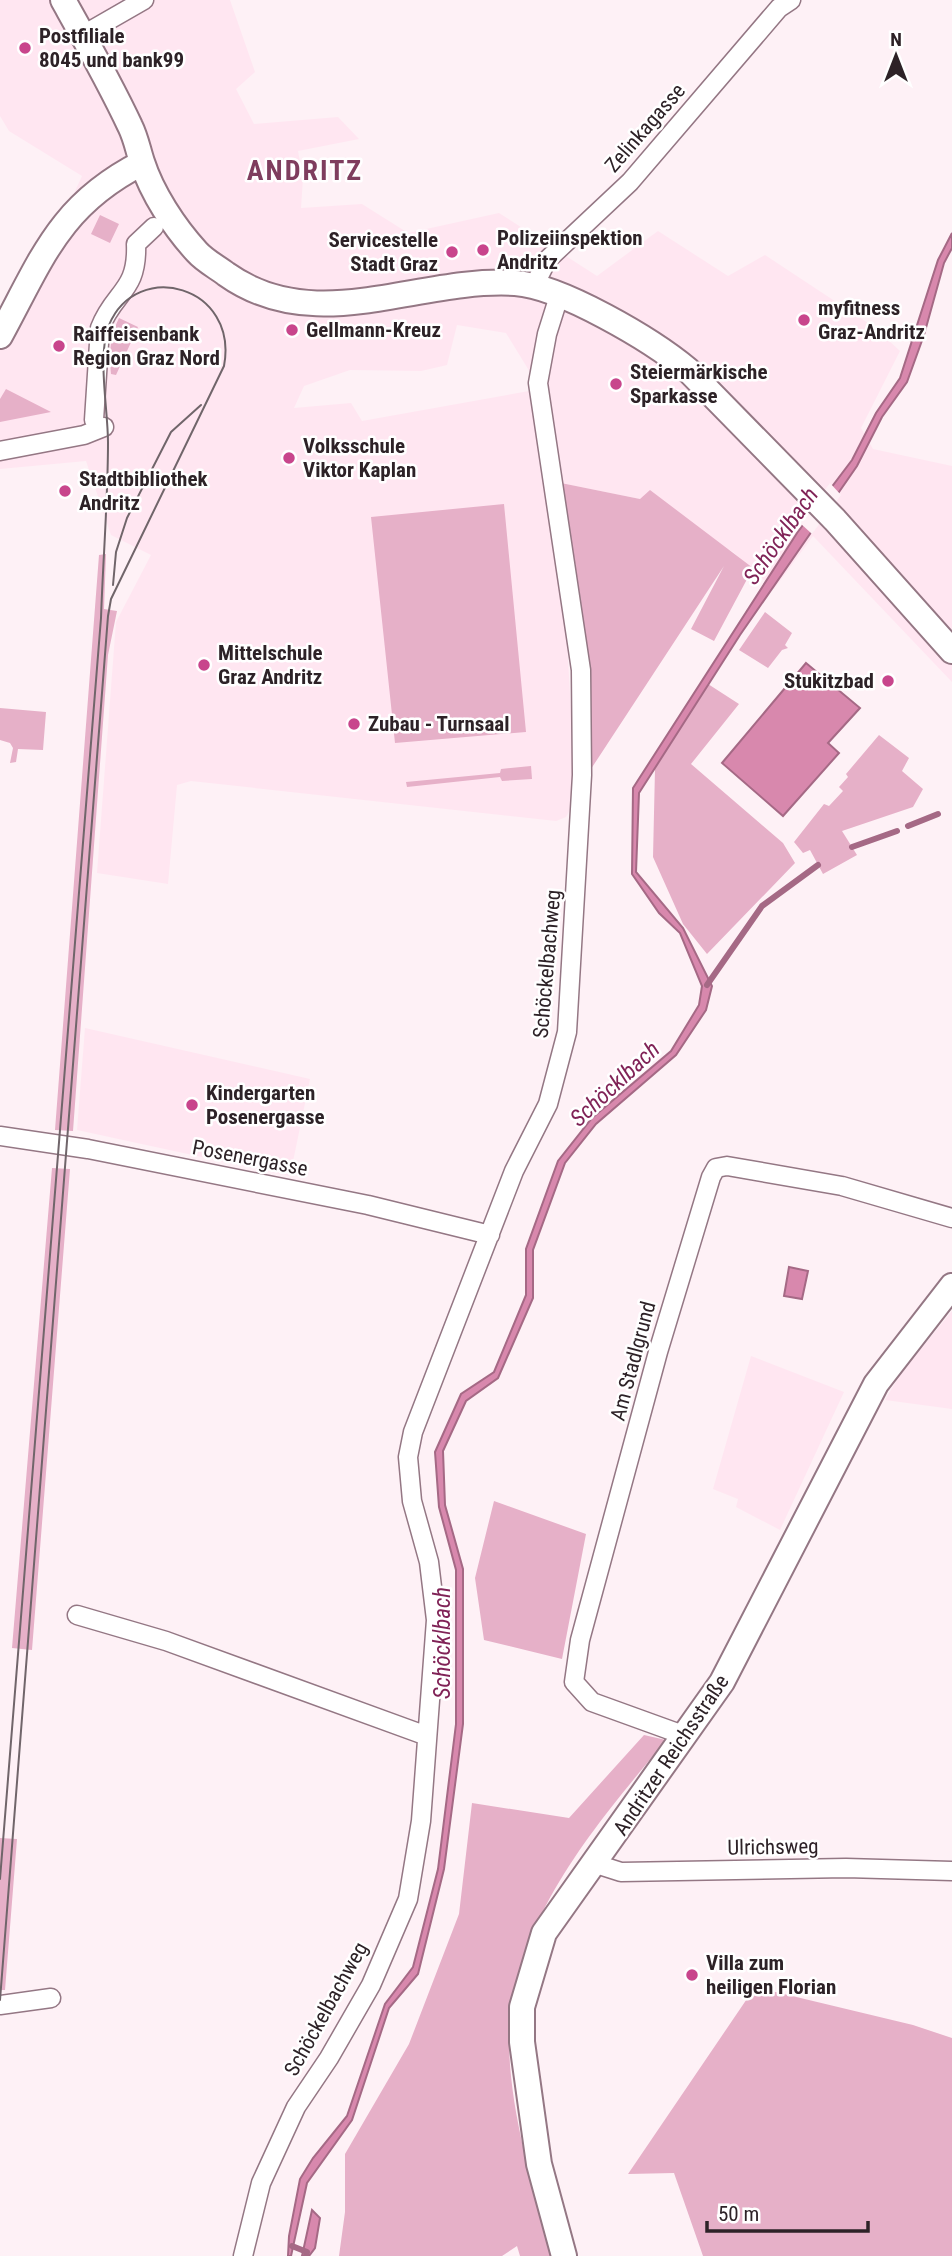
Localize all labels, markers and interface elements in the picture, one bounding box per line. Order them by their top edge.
north arrow [861,21,931,91]
place label: Postfiliale 8045 und bank99 [39,24,184,72]
text: N [890,28,902,51]
marker: Postfiliale 8045 und bank99 [17,40,33,56]
street label: Zelinkagasse [600,79,690,177]
district label: ANDRITZ [247,154,363,187]
place label: Polizeiinspektion Andritz [497,226,643,274]
place label: Servicestelle Stadt Graz [328,228,438,276]
marker: Polizeiinspektion Andritz [475,242,491,258]
marker: Servicestelle Stadt Graz [444,244,460,260]
place label: myfitness Graz-Andritz [818,296,925,344]
marker: myfitness Graz-Andritz [796,312,812,328]
place label: Gellmann-Kreuz [306,318,441,342]
place label: Raiffeisenbank Region Graz Nord [73,322,220,370]
marker: Gellmann-Kreuz [284,322,300,338]
marker: Raiffeisenbank Region Graz Nord [51,338,67,354]
place label: Steiermärkische Sparkasse [630,360,767,408]
marker: Steiermärkische Sparkasse [608,376,624,392]
place label: Volksschule Viktor Kaplan [303,434,416,482]
marker: Volksschule Viktor Kaplan [281,450,297,466]
place label: Stadtbibliothek Andritz [79,467,208,515]
water label: Schöcklbach [738,482,824,590]
marker: Stadtbibliothek Andritz [57,483,73,499]
place label: Mittelschule Graz Andritz [218,641,323,689]
marker: Mittelschule Graz Andritz [196,657,212,673]
place label: Stukitzbad [784,669,874,693]
marker: Stukitzbad [880,673,896,689]
place label: Zubau - Turnsaal [368,712,509,736]
marker: Zubau - Turnsaal [346,716,362,732]
street label: Schöckelbachweg [529,889,565,1039]
water label: Schöcklbach [565,1036,665,1132]
place label: Kindergarten Posenergasse [206,1081,325,1129]
marker: Kindergarten Posenergasse [184,1097,200,1113]
street label: Posenergasse [190,1135,310,1181]
street label: Am Stadlgrund [606,1299,660,1423]
water label: Schöcklbach [429,1587,456,1699]
street label: Andritzer Reichsstraße [608,1670,734,1840]
street label: Ulrichsweg [727,1834,819,1860]
street label: Schöckelbachweg [279,1938,373,2080]
place label: Villa zum heiligen Florian [706,1951,836,1999]
marker: Villa zum heiligen Florian [684,1967,700,1983]
scale bar [707,2190,868,2234]
text: 50 m [718,2202,759,2226]

